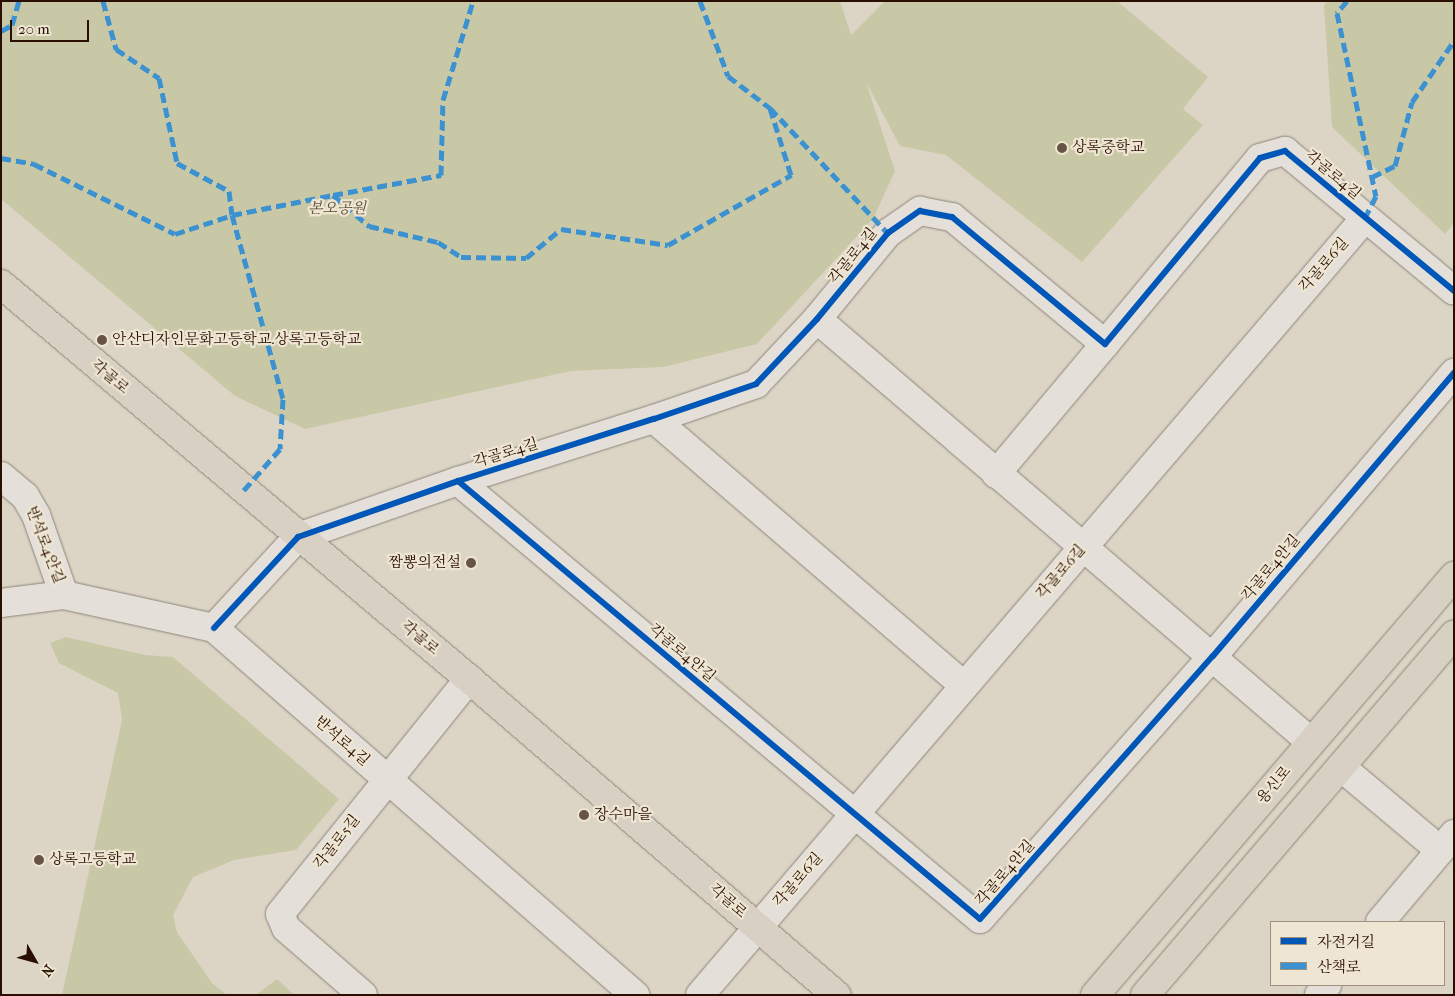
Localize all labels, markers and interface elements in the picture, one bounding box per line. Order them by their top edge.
scale bar [12,10,91,42]
text: 20 m [18,20,50,38]
place label: 상록중학교 [1072,139,1144,157]
marker: 상록중학교 [1056,142,1068,154]
street label: 각골로4길 [1302,147,1364,203]
park label: 본오공원 [308,200,366,218]
street label: 각골로4길 [825,224,881,288]
street label: 각골로6길 [1296,234,1352,296]
place label: 안산디자인문화고등학교.상록고등학교 [112,331,361,349]
marker: 안산디자인문화고등학교.상록고등학교 [96,334,108,346]
street label: 각골로 [88,356,132,398]
street label: 각골로4길 [471,435,541,471]
street label: 반석로4안길 [22,504,68,586]
street label: 각골로4안길 [1238,531,1304,605]
street label: 각골로6길 [1033,541,1089,603]
place label: 짬뽕의전설 [389,554,461,572]
marker: 짬뽕의전설 [465,557,477,569]
street label: 각골로 [398,617,442,659]
street label: 각골로4안길 [645,620,719,686]
street label: 반석로4길 [311,712,373,770]
street label: 용신로 [1253,763,1295,807]
place label: 장수마을 [594,806,652,824]
marker: 장수마을 [578,809,590,821]
street label: 각골로5길 [310,811,364,873]
street label: 각골로4안길 [972,836,1038,910]
street label: 각골로6길 [770,849,826,911]
place label: 상록고등학교 [49,851,136,869]
marker: 상록고등학교 [33,854,45,866]
street label: 각골로 [706,880,750,922]
legend [1270,921,1445,986]
text: 자전거길 [1317,933,1375,951]
north arrow [10,936,60,986]
text: 산책로 [1317,958,1360,976]
text: N [37,961,57,980]

